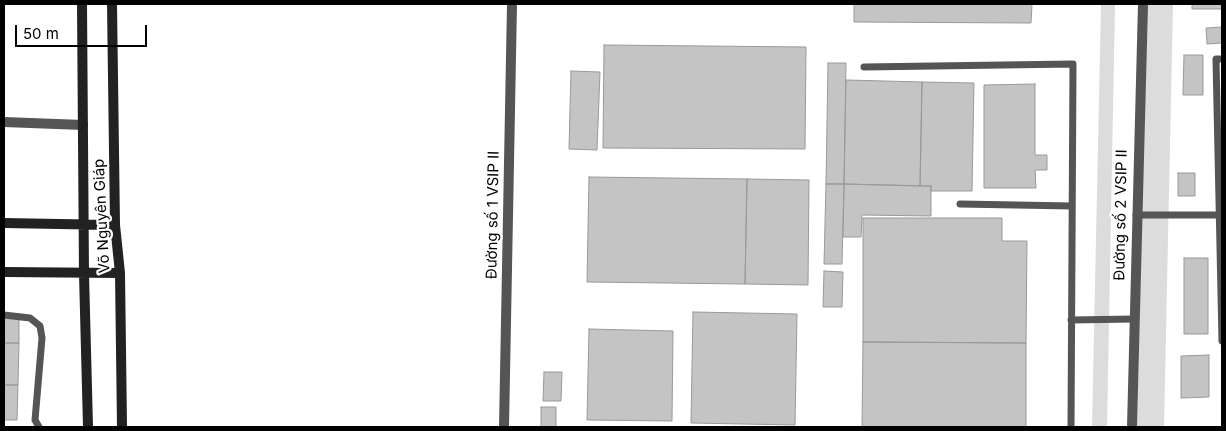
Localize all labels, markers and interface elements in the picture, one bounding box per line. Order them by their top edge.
scale bar [18,15,150,47]
text: 50 m [23,24,59,43]
street label: Đường số 2 VSIP II [1111,149,1131,281]
street label: Đường số 1 VSIP II [483,151,503,279]
street label: Võ Nguyên Giáp [90,158,114,274]

